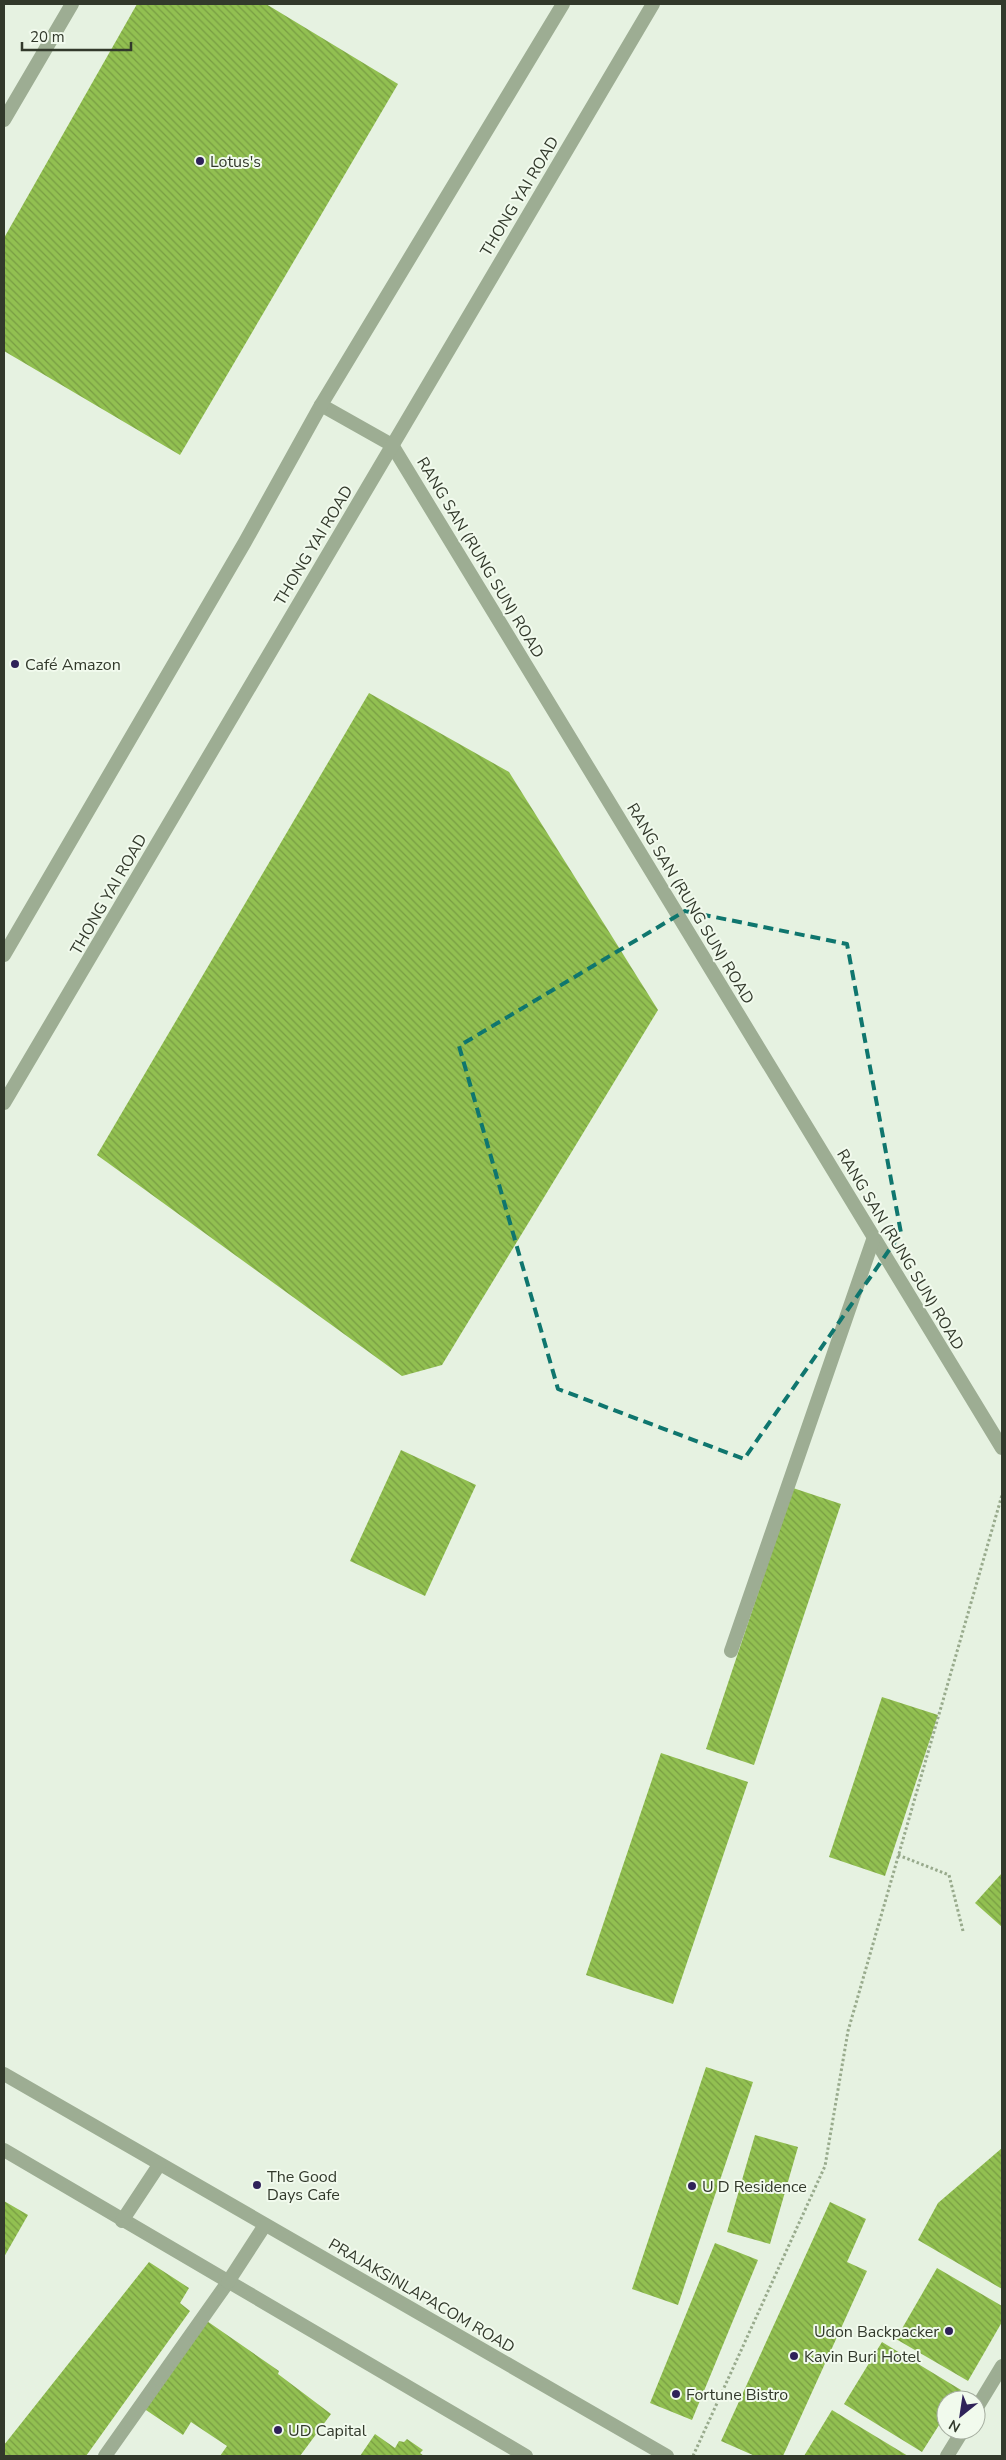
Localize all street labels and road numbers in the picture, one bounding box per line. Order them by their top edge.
street label: THONG YAI ROAD [475,132,564,261]
street label: RANG SAN (RUNG SUN) ROAD [411,453,549,662]
street label: THONG YAI ROAD [269,481,358,610]
street label: RANG SAN (RUNG SUN) ROAD [621,799,759,1008]
street label: THONG YAI ROAD [65,830,152,959]
street label: RANG SAN (RUNG SUN) ROAD [831,1145,969,1354]
street label: PRAJAKSINLAPACOM ROAD [324,2233,519,2358]

